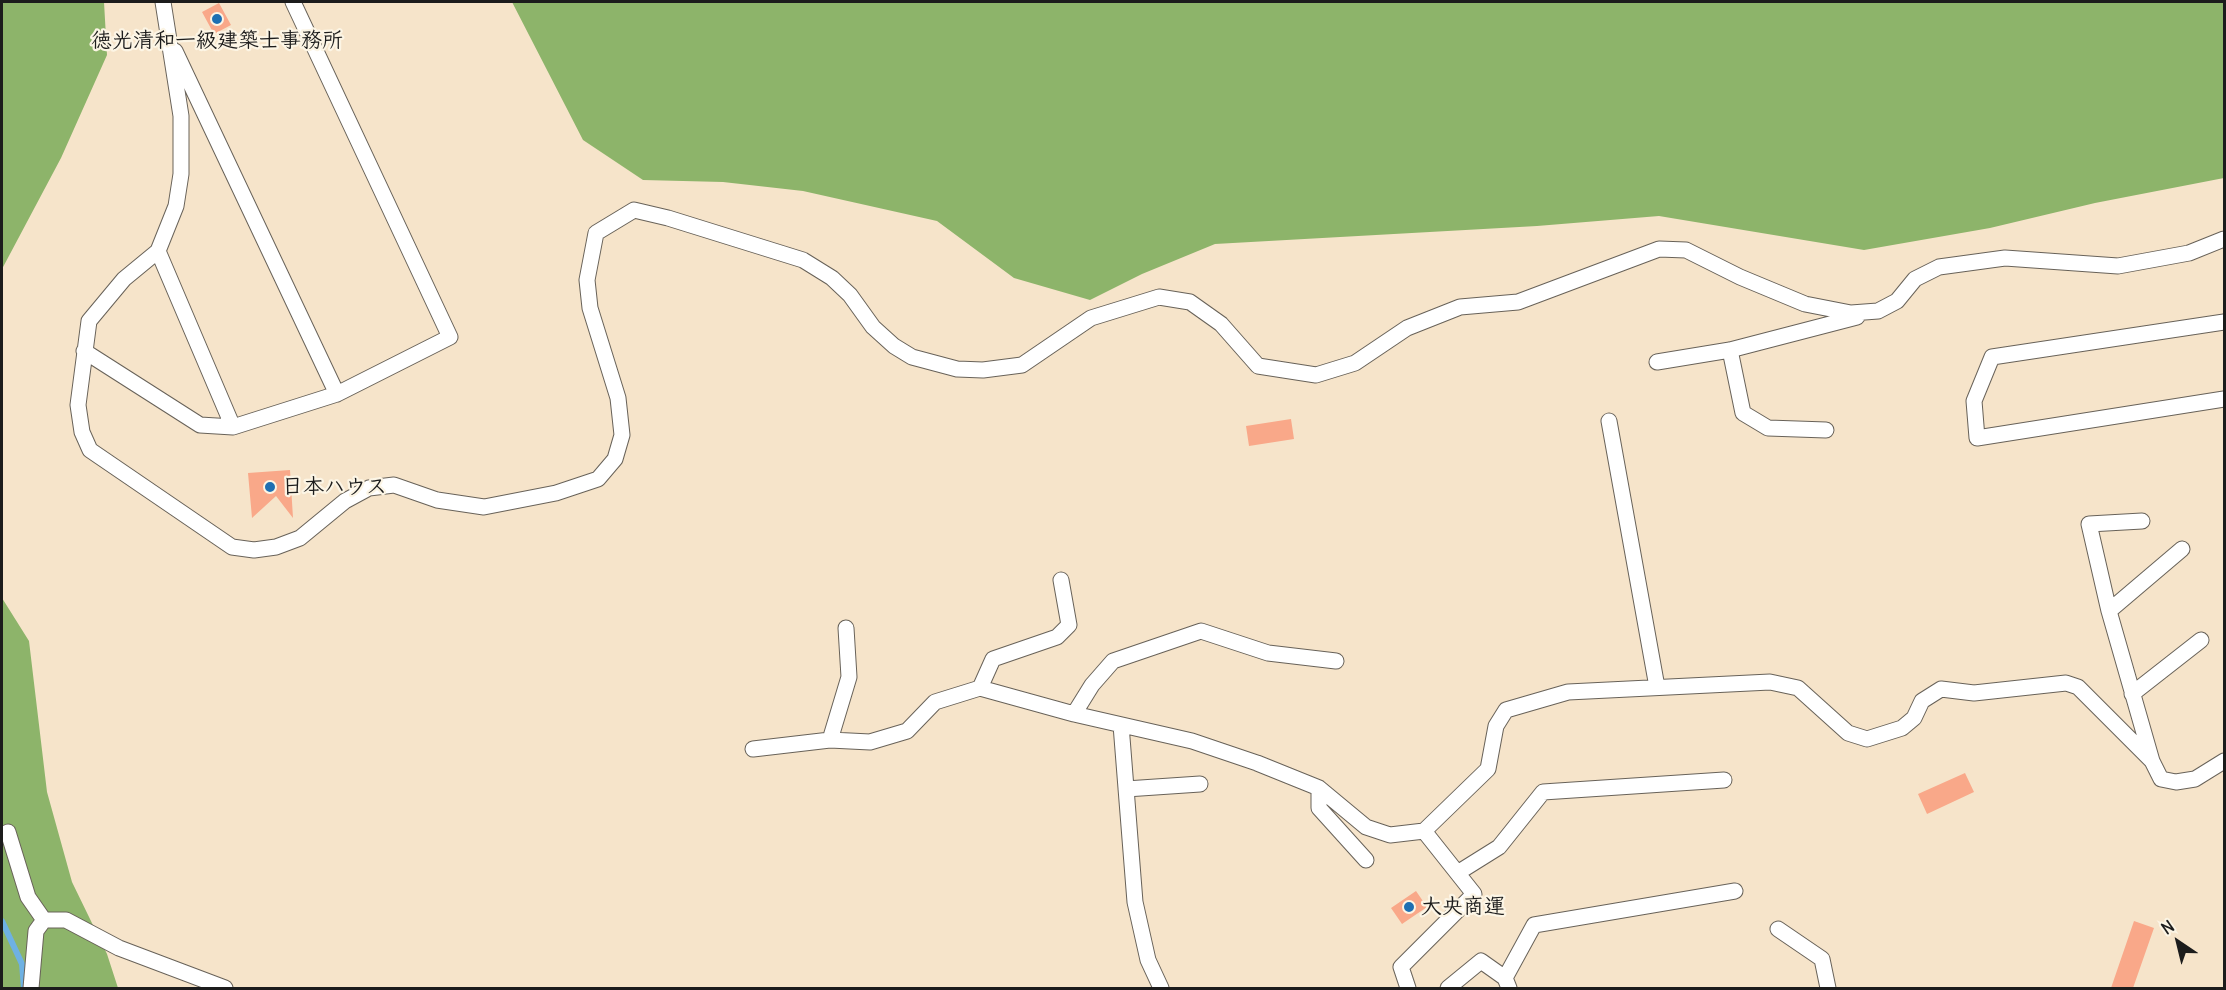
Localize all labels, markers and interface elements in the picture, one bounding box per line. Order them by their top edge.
marker: 徳光清和一級建築士事務所 [210,12,224,26]
place label: 徳光清和一級建築士事務所 [91,28,343,54]
place label: 日本ハウス [282,474,387,500]
marker: 日本ハウス [263,480,277,494]
place label: 大央商運 [1421,894,1505,920]
marker: 大央商運 [1402,900,1416,914]
north arrow [2148,912,2208,972]
text: N [2157,916,2178,939]

